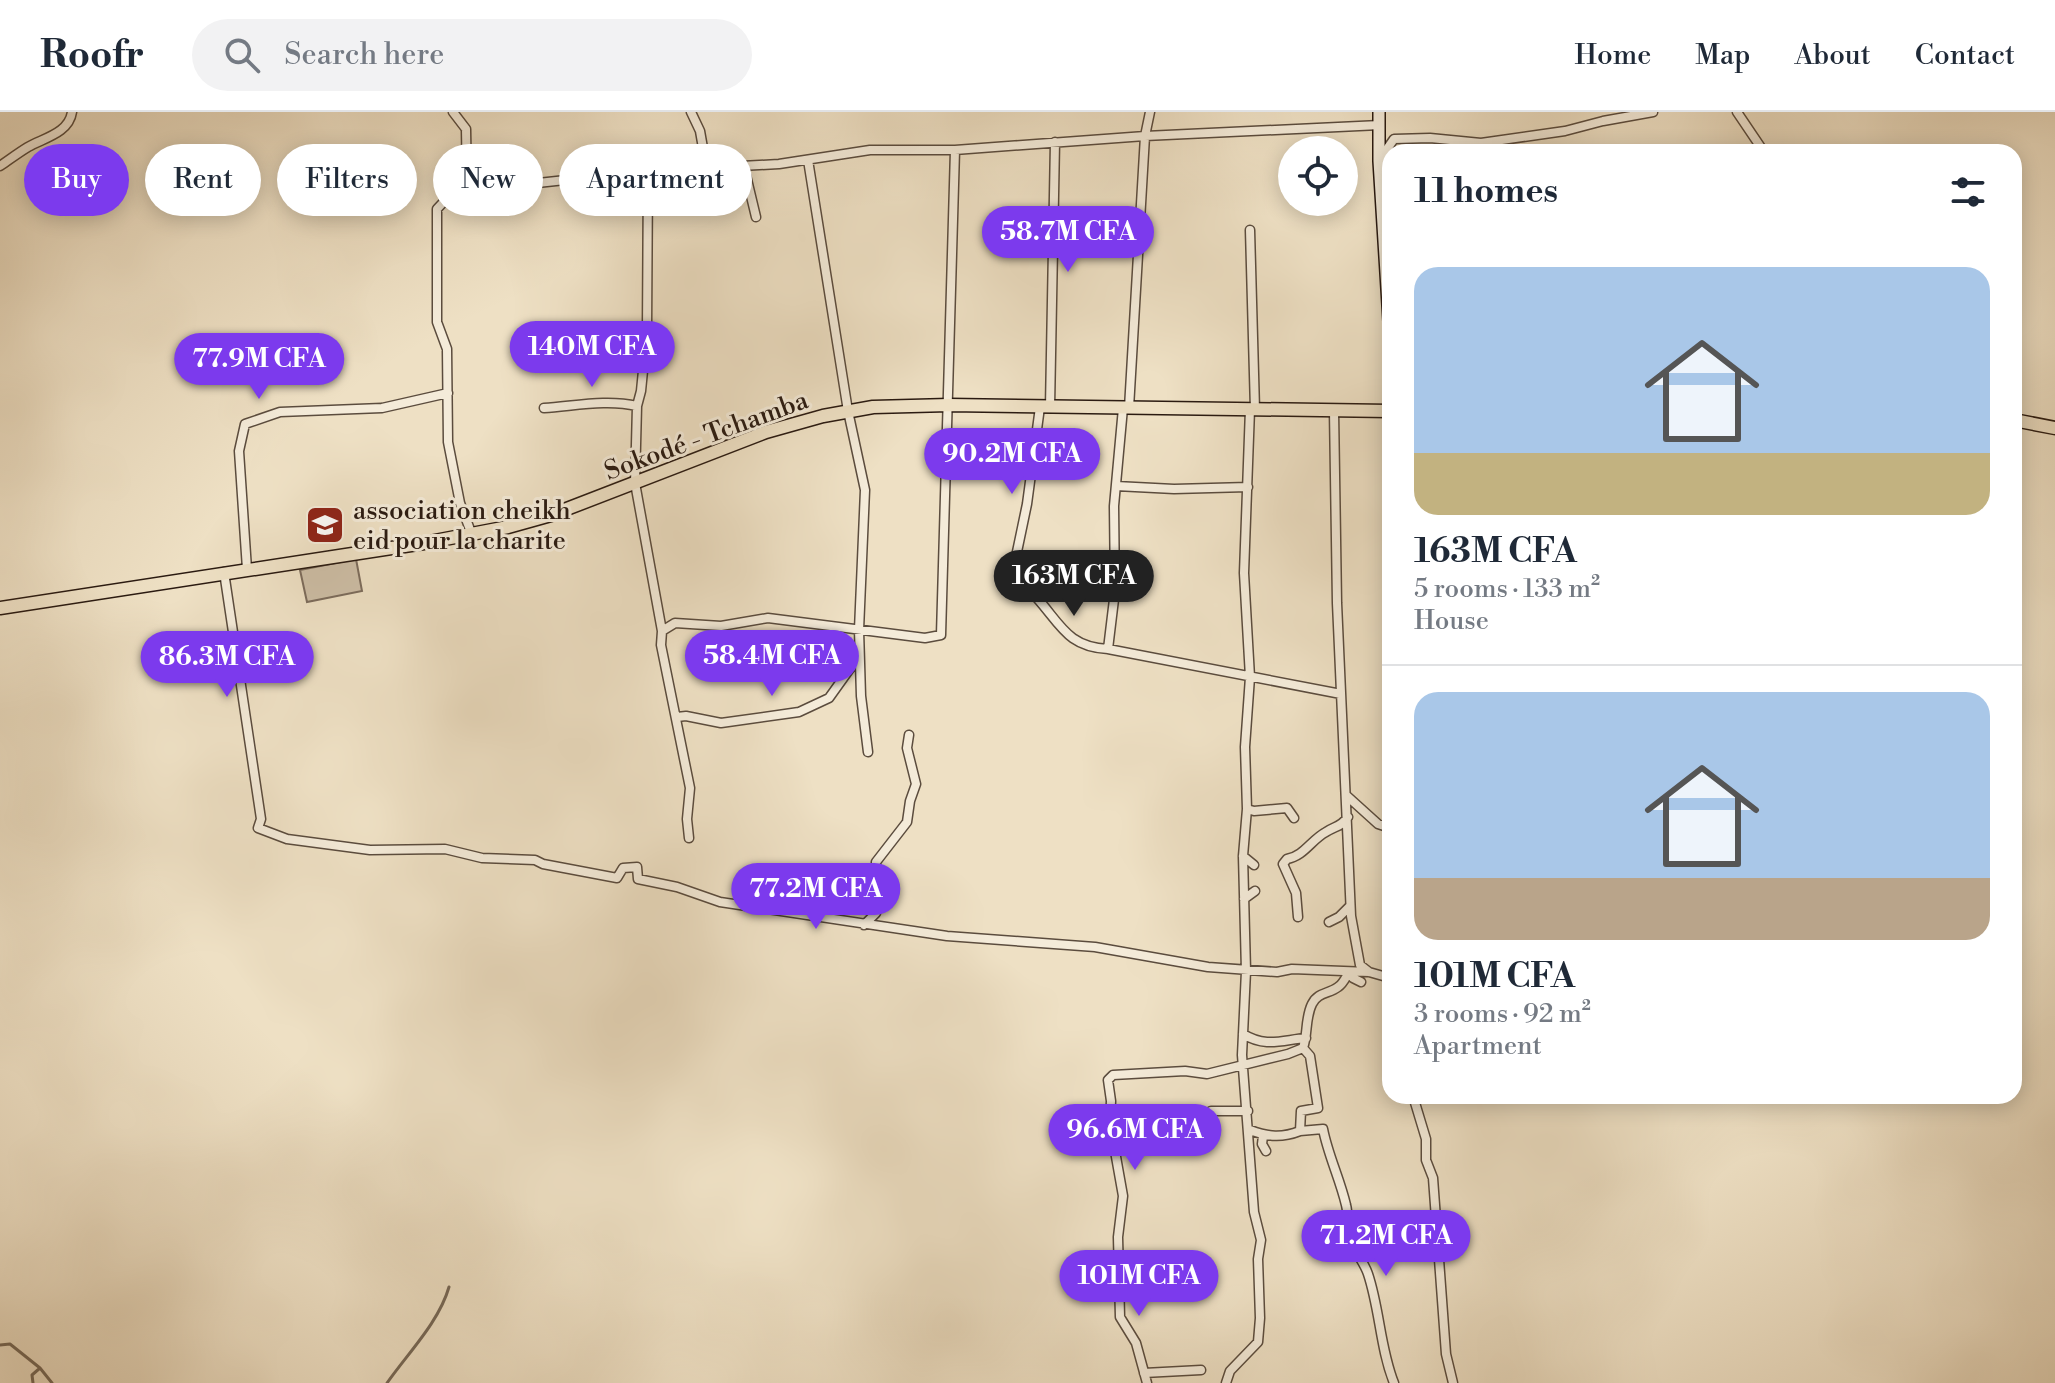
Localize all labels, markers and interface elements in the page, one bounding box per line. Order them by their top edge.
search box [192,19,752,91]
text: Roofr [40,32,144,79]
icon: search [220,33,264,77]
text: Search here [284,36,444,74]
text: Home [1575,38,1651,73]
text: Map [1695,38,1750,73]
text: About [1794,38,1871,73]
text: Contact [1915,38,2015,73]
map controls [1278,136,1358,216]
button: locate [1278,136,1358,216]
chip: Buy [24,144,129,216]
chip: Rent [145,144,261,216]
chip: Filters [277,144,417,216]
chip: New [433,144,543,216]
chip: Apartment [559,144,752,216]
icon: filters [1946,170,1990,214]
text: 11 homes [1414,171,1558,213]
pin: 58.7M CFA [976,206,1160,274]
text: 58.7M CFA [1000,216,1136,248]
icon: home [1630,319,1774,463]
pin: 140M CFA [509,321,675,389]
text: 140M CFA [528,331,656,363]
pin: 77.9M CFA [167,333,351,401]
text: 77.9M CFA [192,343,326,375]
street label: Sokodé - Tchamba [600,384,813,488]
pin: 90.2M CFA [920,428,1104,496]
text: 90.2M CFA [942,438,1082,470]
place label: association cheikh eid pour la charite [353,495,571,557]
school or university icon: association cheikh eid pour la charite [304,504,346,546]
text: 163M CFA [1414,531,1577,573]
pin: 163M CFA [991,550,1157,618]
text: 163M CFA [1012,560,1136,592]
text: 5 rooms · 133 m² [1414,573,1600,605]
text: House [1414,605,1489,637]
pin: 58.4M CFA [680,630,864,698]
pin: 86.3M CFA [135,631,319,699]
text: 58.4M CFA [703,640,841,672]
text: 86.3M CFA [159,641,295,673]
icon: home [1630,744,1774,888]
pin: 77.2M CFA [724,863,908,931]
text: 77.2M CFA [749,873,883,905]
text: 101M CFA [1414,956,1575,998]
text: 3 rooms · 92 m² [1414,998,1591,1030]
text: Apartment [1414,1030,1542,1062]
pin: 96.6M CFA [1043,1104,1227,1172]
text: 96.6M CFA [1066,1114,1204,1146]
pin: 71.2M CFA [1294,1210,1478,1278]
text: 71.2M CFA [1319,1220,1453,1252]
pin: 101M CFA [1056,1250,1222,1318]
text: 101M CFA [1077,1260,1201,1292]

